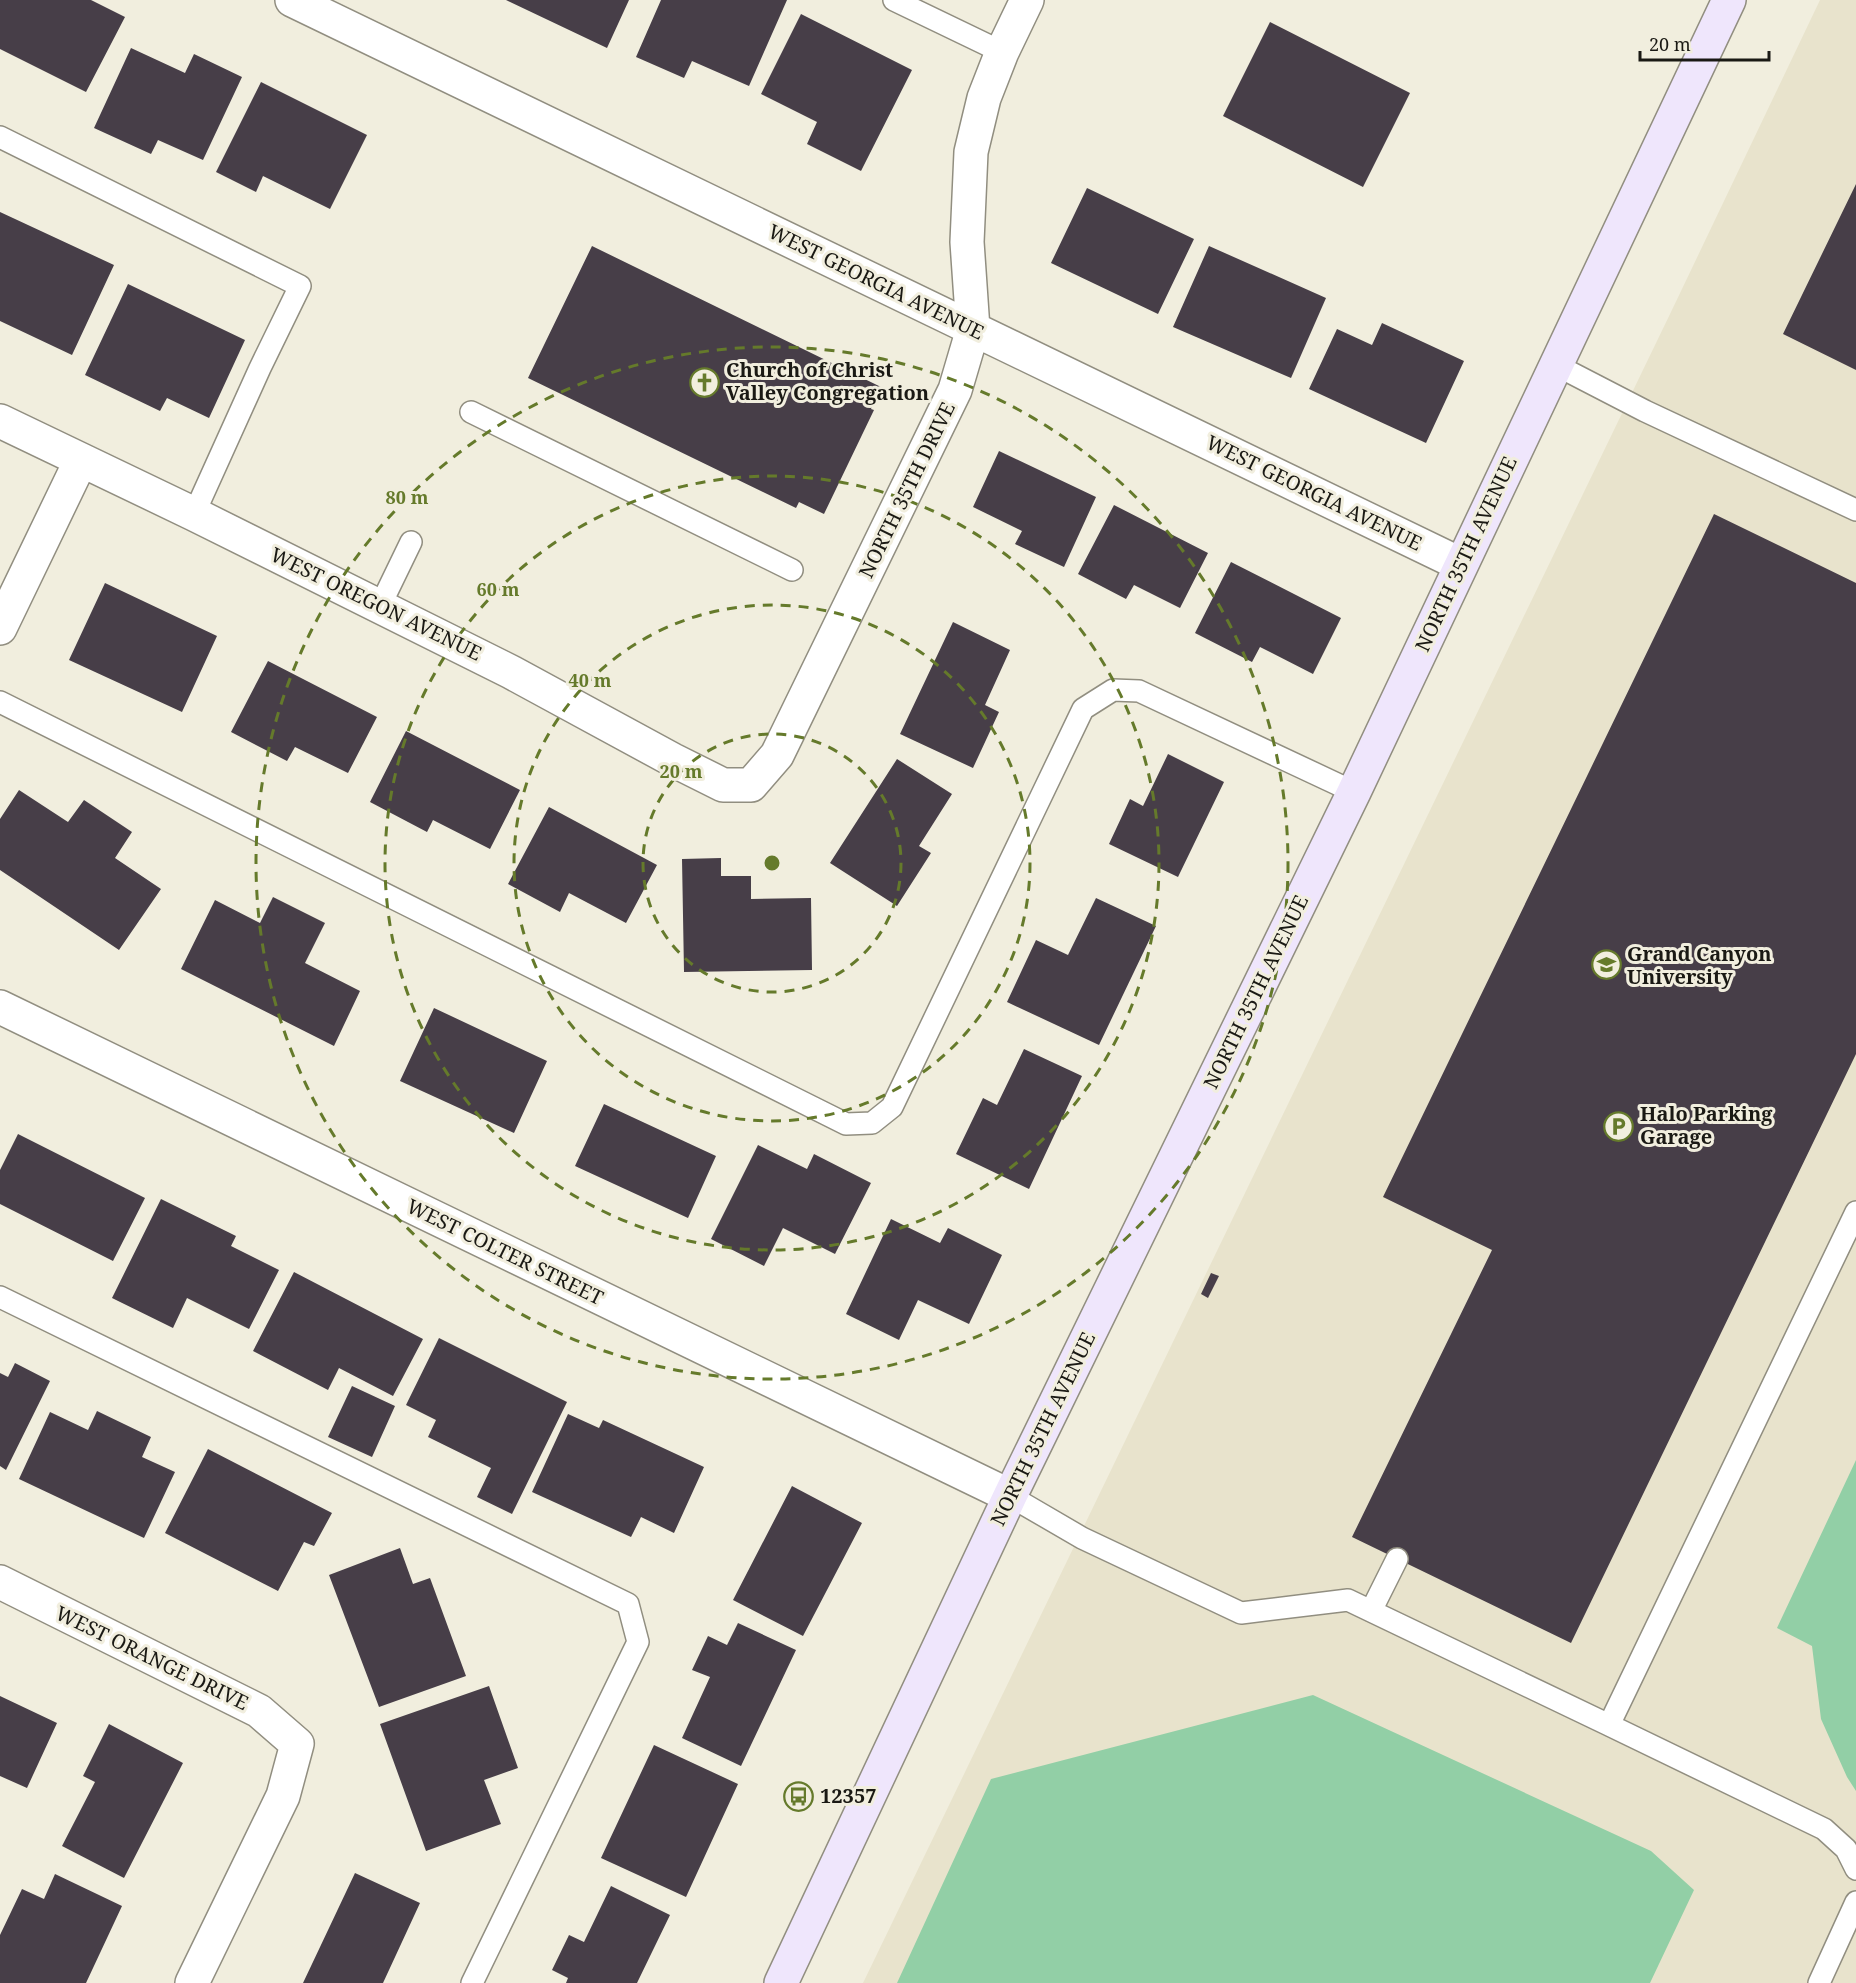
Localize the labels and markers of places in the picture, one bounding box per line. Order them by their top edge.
place label: Church of Christ Valley Congregation [726,356,929,406]
church icon: Church of Christ Valley Congregation [689,366,721,398]
centre of rings [762,853,782,873]
place label: Grand Canyon University [1627,940,1772,990]
school or university icon: Grand Canyon University [1590,949,1622,981]
place label: Halo Parking Garage [1640,1100,1773,1150]
parking icon: Halo Parking Garage [1603,1110,1635,1142]
bus stop icon: 12357 [783,1780,815,1812]
place label: 12357 [820,1782,877,1809]

